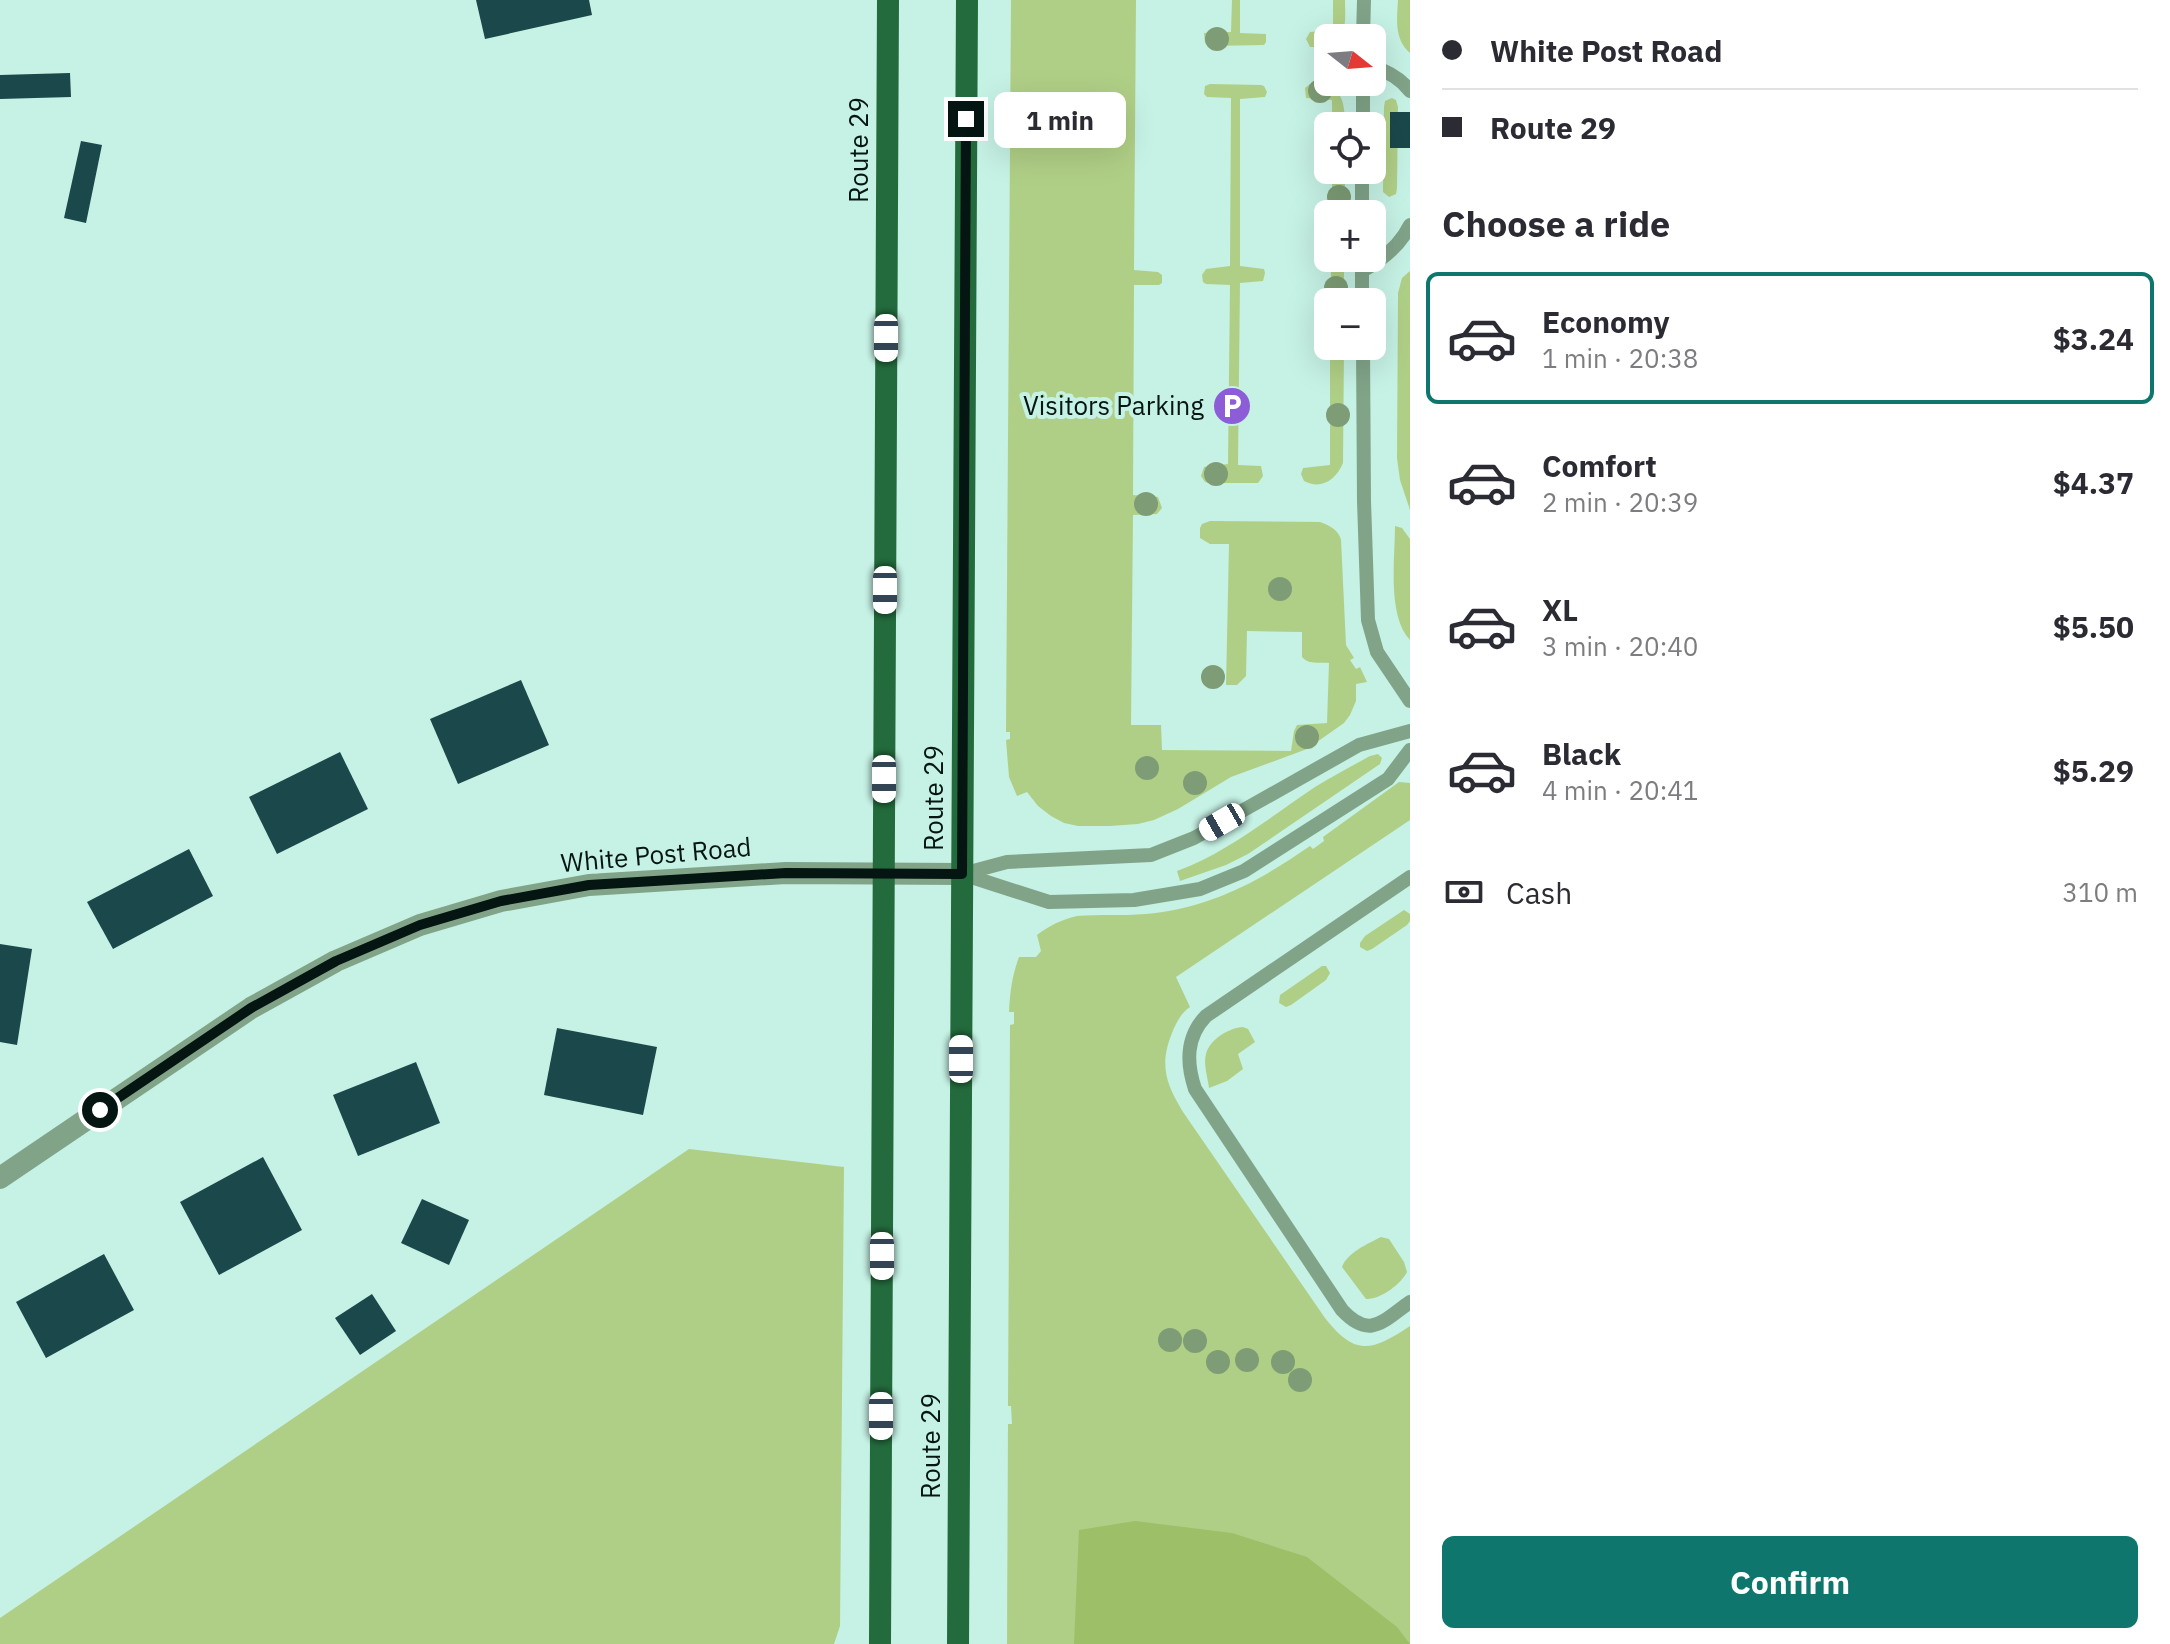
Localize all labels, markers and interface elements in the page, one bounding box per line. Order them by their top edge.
north arrow [1314,24,1386,96]
map controls [1314,24,1386,360]
text: White Post Road [1490,31,1722,70]
callout: 1 min [994,91,1126,147]
street label: Route 29 [841,97,875,203]
route end [948,101,984,137]
text: 1 min [1026,103,1094,137]
text: Route 29 [1490,108,1616,147]
button: locate [1314,112,1386,184]
button: + [1314,200,1386,272]
text: Choose a ride [1442,200,1670,247]
button: − [1314,288,1386,360]
icon: car [1446,302,1518,374]
text: Economy [1542,302,1670,341]
car [874,314,898,362]
text: $3.24 [2053,319,2134,358]
text: 1 min · 20:38 [1542,341,1698,375]
parking icon: Visitors Parking [1211,385,1253,427]
place label: Visitors Parking [1023,388,1204,422]
icon: car [1446,446,1518,518]
text: Comfort [1542,446,1657,485]
text: $4.37 [2053,463,2134,502]
text: 2 min · 20:39 [1542,485,1698,519]
car [873,566,897,614]
icon: car [1446,590,1518,662]
text: XL [1542,590,1578,629]
text: $5.50 [2053,607,2134,646]
text: 3 min · 20:40 [1542,629,1698,663]
icon: car [1446,734,1518,806]
text: Black [1542,734,1621,773]
street label: Route 29 [916,745,950,851]
text: $5.29 [2053,751,2134,790]
car [872,755,896,803]
text: 4 min · 20:41 [1542,773,1698,807]
car [1195,800,1249,844]
street label: White Post Road [559,829,753,879]
icon: cash [1442,870,1486,914]
text: Cash [1506,873,1572,912]
text: 310 m [2062,875,2138,909]
car [949,1035,973,1083]
route start [82,1092,118,1128]
car [870,1232,894,1280]
car [869,1392,893,1440]
street label: Route 29 [913,1393,947,1499]
button: Confirm [1442,1536,2138,1628]

